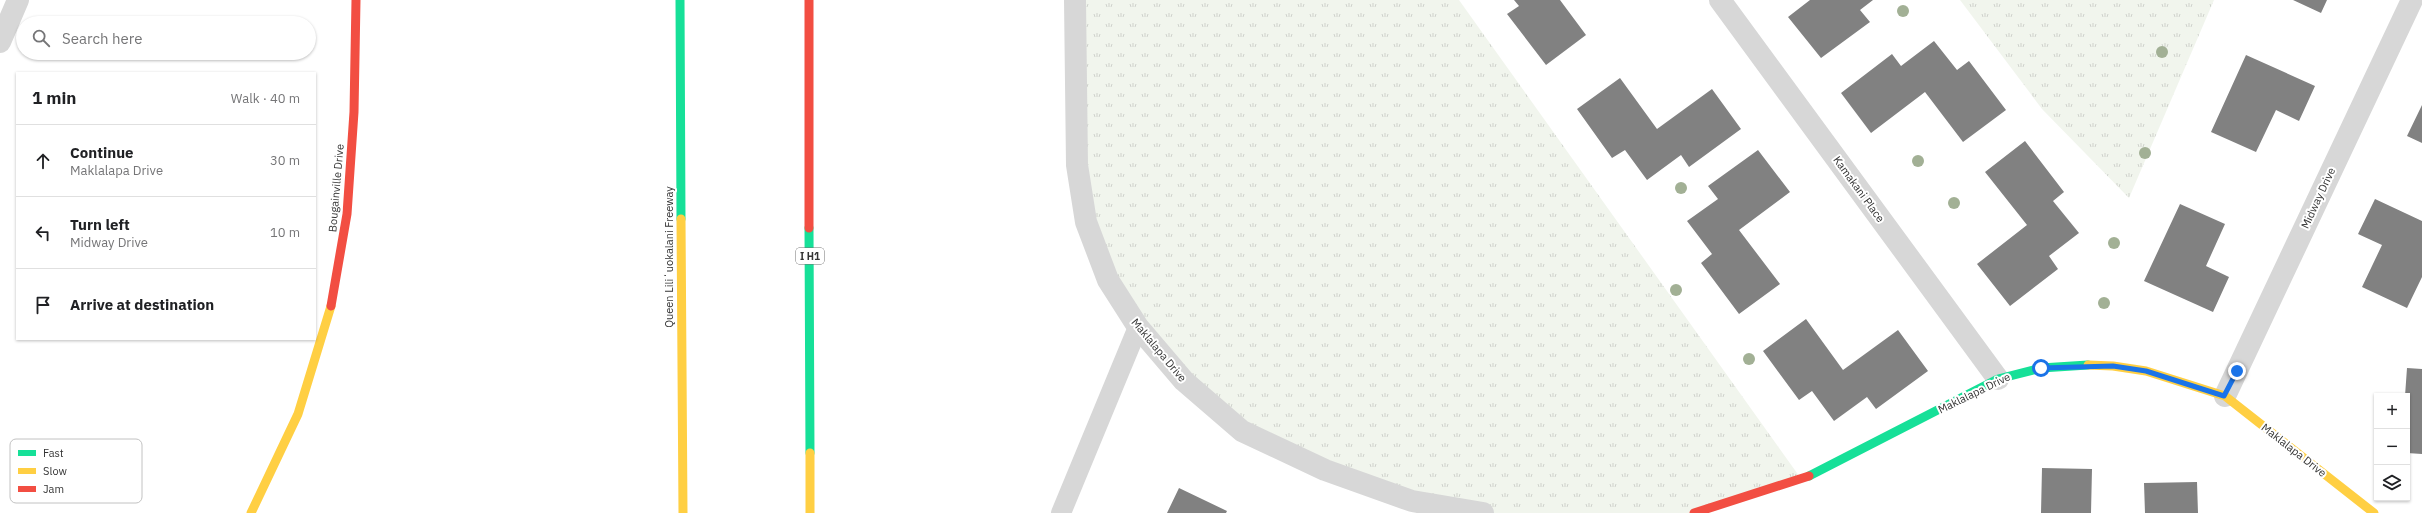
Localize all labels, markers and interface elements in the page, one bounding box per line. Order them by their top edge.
search box [16,16,316,60]
icon: search [30,27,52,49]
text: Search here [62,29,142,48]
text: 1 min [32,87,76,109]
text: Walk · 40 m [231,90,300,107]
text: Continue [70,143,134,162]
street label: Bougainville Drive [325,143,347,233]
icon: ahead [32,150,54,172]
text: 30 m [270,152,300,169]
street label: Kamakani Place [1830,153,1888,225]
text: Maklalapa Drive [70,162,163,179]
street label: Midway Drive [2298,165,2338,231]
street label: Queen Liliʻuokalani Freeway [662,186,676,328]
text: Turn left [70,215,130,234]
icon: left [32,222,54,244]
text: 10 m [270,224,300,241]
text: Midway Drive [70,234,148,251]
road number: I H1 [796,248,824,264]
icon: arrive [32,294,54,316]
text: Arrive at destination [70,295,214,314]
street label: Maklalapa Drive [1128,315,1190,385]
route start [2032,359,2050,377]
route end [2228,362,2246,380]
street label: Maklalapa Drive [1936,369,2012,417]
map controls [2374,393,2410,501]
button: + [2374,393,2410,429]
street label: Maklalapa Drive [2259,420,2329,480]
button: − [2374,429,2410,465]
legend [10,439,142,503]
text: Fast [43,446,64,460]
text: Slow [43,464,67,478]
button: layers [2374,465,2410,501]
text: Jam [43,482,64,496]

